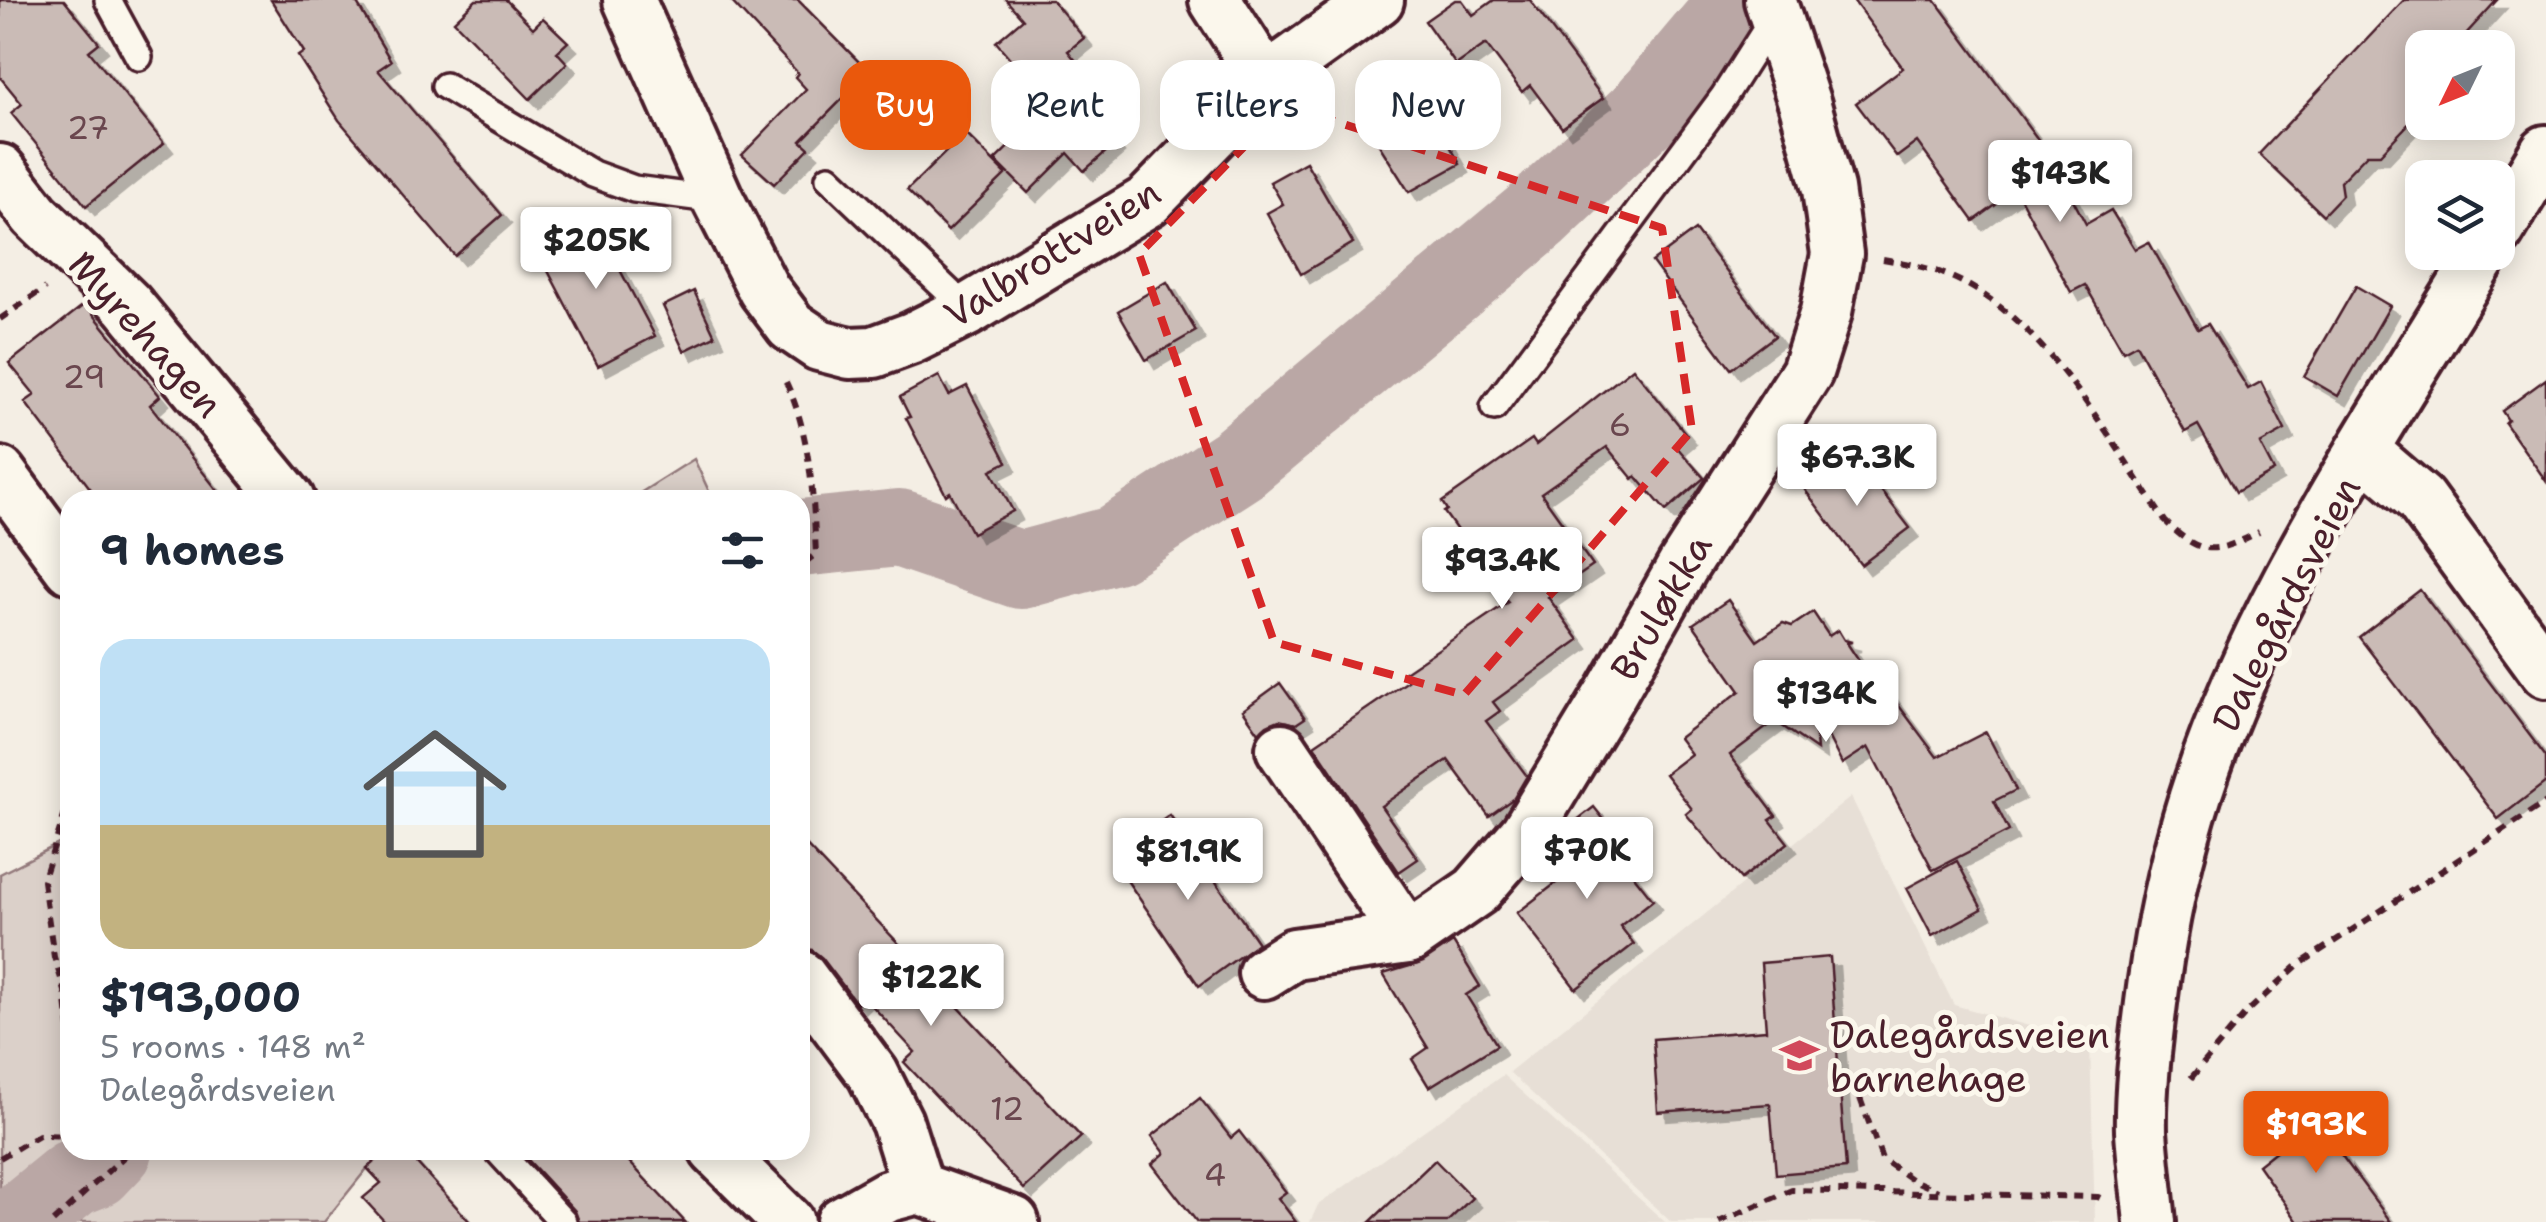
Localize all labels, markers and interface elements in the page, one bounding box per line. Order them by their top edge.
north arrow [2405,30,2515,140]
map controls [2405,30,2515,270]
chip: Buy [840,60,971,150]
chip: Rent [991,60,1140,150]
chip: Filters [1160,60,1335,150]
chip: New [1355,60,1501,150]
house number: 27 [67,106,109,149]
pin: $143K [1990,140,2130,225]
text: $143K [2010,151,2110,194]
button: layers [2405,160,2515,270]
street label: Valbrottveien [934,166,1170,340]
pin: $205K [526,207,666,292]
text: $205K [542,218,650,261]
street label: Myrehagen [57,240,235,428]
house number: 29 [62,355,106,398]
house number: 6 [1609,403,1631,446]
pin: $67.3K [1776,424,1938,509]
text: $67.3K [1799,435,1915,478]
street label: Dalegårdsveien [2200,468,2372,740]
text: 9 homes [100,522,285,578]
icon: filters [715,523,770,578]
street label: Bruløkka [1598,524,1724,690]
pin: $93.4K [1421,527,1583,612]
text: $93.4K [1444,538,1560,581]
pin: $134K [1756,660,1896,745]
text: $134K [1775,671,1877,714]
icon: home [345,704,525,884]
pin: $70K [1528,817,1646,902]
pin: $81.9K [1107,818,1269,903]
text: $70K [1543,828,1631,871]
text: $81.9K [1135,829,1241,872]
pin: $122K [861,944,1001,1029]
text: $122K [881,955,981,998]
text: $193,000 [100,969,301,1025]
place label: Dalegårdsveien barnehage [1830,1009,2110,1104]
text: 5 rooms · 148 m² [100,1025,366,1068]
school or university icon: Dalegårdsveien barnehage [1779,1035,1821,1077]
text: Dalegårdsveien [100,1068,336,1111]
house number: 12 [990,1087,1024,1130]
pin: $193K [2246,1091,2386,1176]
text: $193K [2265,1102,2367,1145]
house number: 4 [1204,1153,1226,1196]

